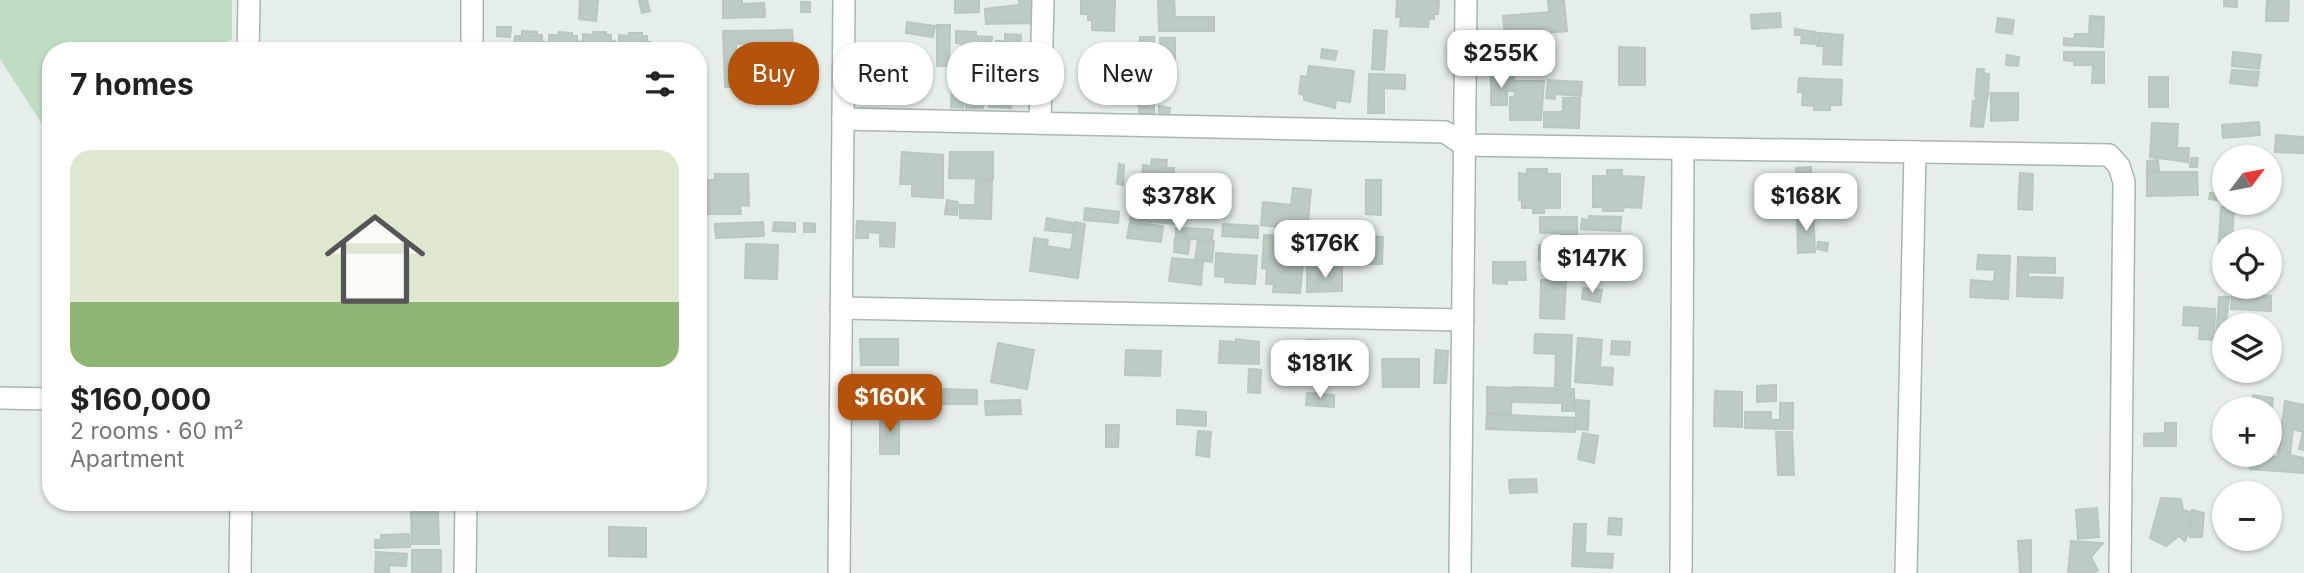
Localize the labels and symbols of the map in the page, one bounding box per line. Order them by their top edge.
pin: $255K [1452,31,1550,90]
north arrow [2212,145,2282,215]
pin: $378K [1130,174,1228,233]
pin: $168K [1757,174,1855,233]
pin: $176K [1276,220,1374,280]
pin: $147K [1543,236,1641,295]
pin: $181K [1271,340,1369,400]
pin: $160K [841,374,939,434]

